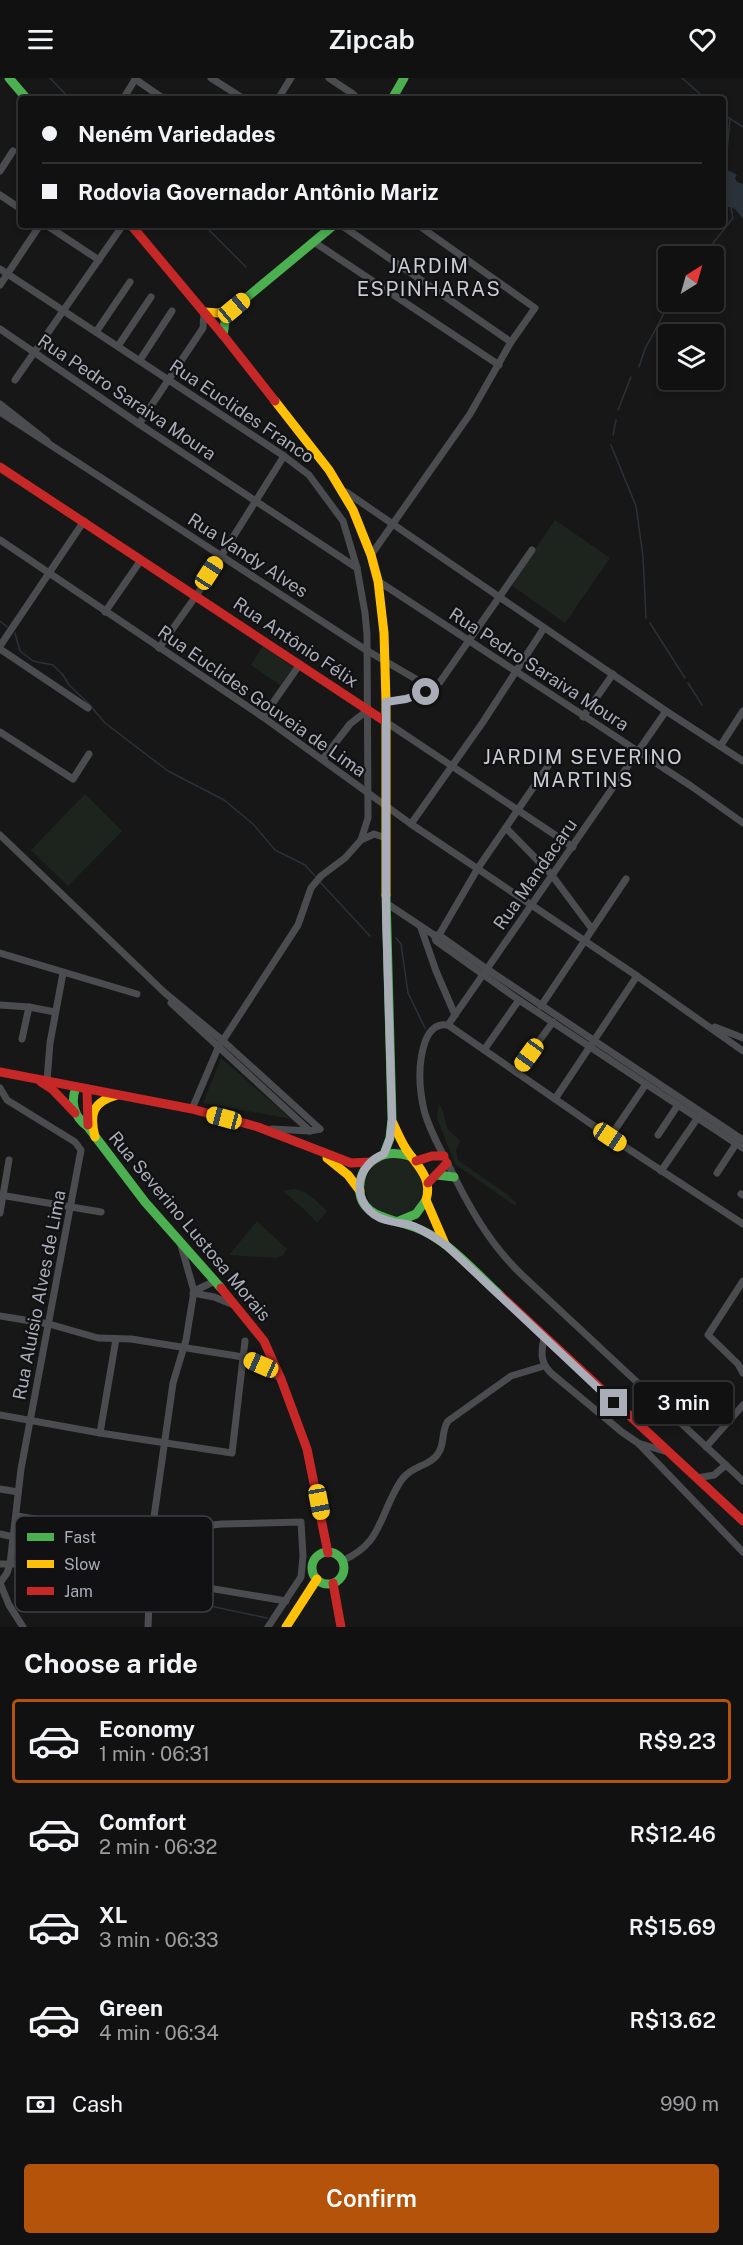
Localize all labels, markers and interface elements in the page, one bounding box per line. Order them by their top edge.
icon: menu [24,23,57,56]
text: Zipcab [328,23,415,55]
icon: heart [686,23,719,56]
text: Neném Variedades [78,121,276,147]
text: Rodovia Governador Antônio Mariz [78,179,438,205]
north arrow [658,246,724,312]
map controls [658,246,724,390]
district label: JARDIM ESPINHARAS [357,254,501,301]
car [214,290,254,326]
button: layers [658,324,724,390]
street label: Rua Pedro Saraiva Moura [34,330,220,464]
street label: Rua Euclides Franco [166,355,318,467]
street label: Rua Vandy Alves [184,508,312,602]
car [192,553,226,593]
street label: Rua Antônio Félix [229,592,363,692]
street label: Rua Pedro Saraiva Moura [445,603,633,735]
street label: Rua Euclides Gouveia de Lima [154,621,370,781]
route start [412,678,439,705]
district label: JARDIM SEVERINO MARTINS [483,745,683,792]
street label: Rua Mandacaru [489,814,581,934]
car [511,1035,547,1075]
car [204,1105,244,1131]
car [590,1119,630,1155]
street label: Rua Severino Lustosa Morais [105,1127,275,1325]
street label: Rua Aluísio Alves de Lima [8,1188,70,1402]
car [241,1349,281,1381]
callout: 3 min [635,1382,734,1424]
route end [600,1389,627,1416]
text: 3 min [657,1391,710,1415]
car [307,1483,331,1521]
legend [15,1516,213,1612]
text: Fast [64,1528,96,1547]
text: Slow [64,1555,101,1574]
text: Jam [64,1582,93,1601]
text: Choose a ride [24,1647,198,1679]
icon: car [27,1714,81,1768]
text: Economy [99,1716,195,1742]
text: R$9.23 [638,1728,716,1754]
text: 1 min · 06:31 [99,1742,210,1766]
icon: car [27,1807,81,1861]
text: Comfort [99,1809,186,1835]
text: R$12.46 [630,1821,716,1847]
text: 2 min · 06:32 [99,1835,217,1859]
icon: car [27,1900,81,1954]
text: XL [99,1902,127,1928]
text: R$15.69 [629,1914,716,1940]
text: 3 min · 06:33 [99,1928,219,1952]
icon: car [27,1993,81,2047]
text: Green [99,1995,163,2021]
text: R$13.62 [629,2007,716,2033]
text: 4 min · 06:34 [99,2021,219,2045]
icon: cash [24,2088,57,2121]
text: Cash [72,2091,123,2117]
text: 990 m [660,2092,719,2116]
button: Confirm [24,2164,719,2233]

